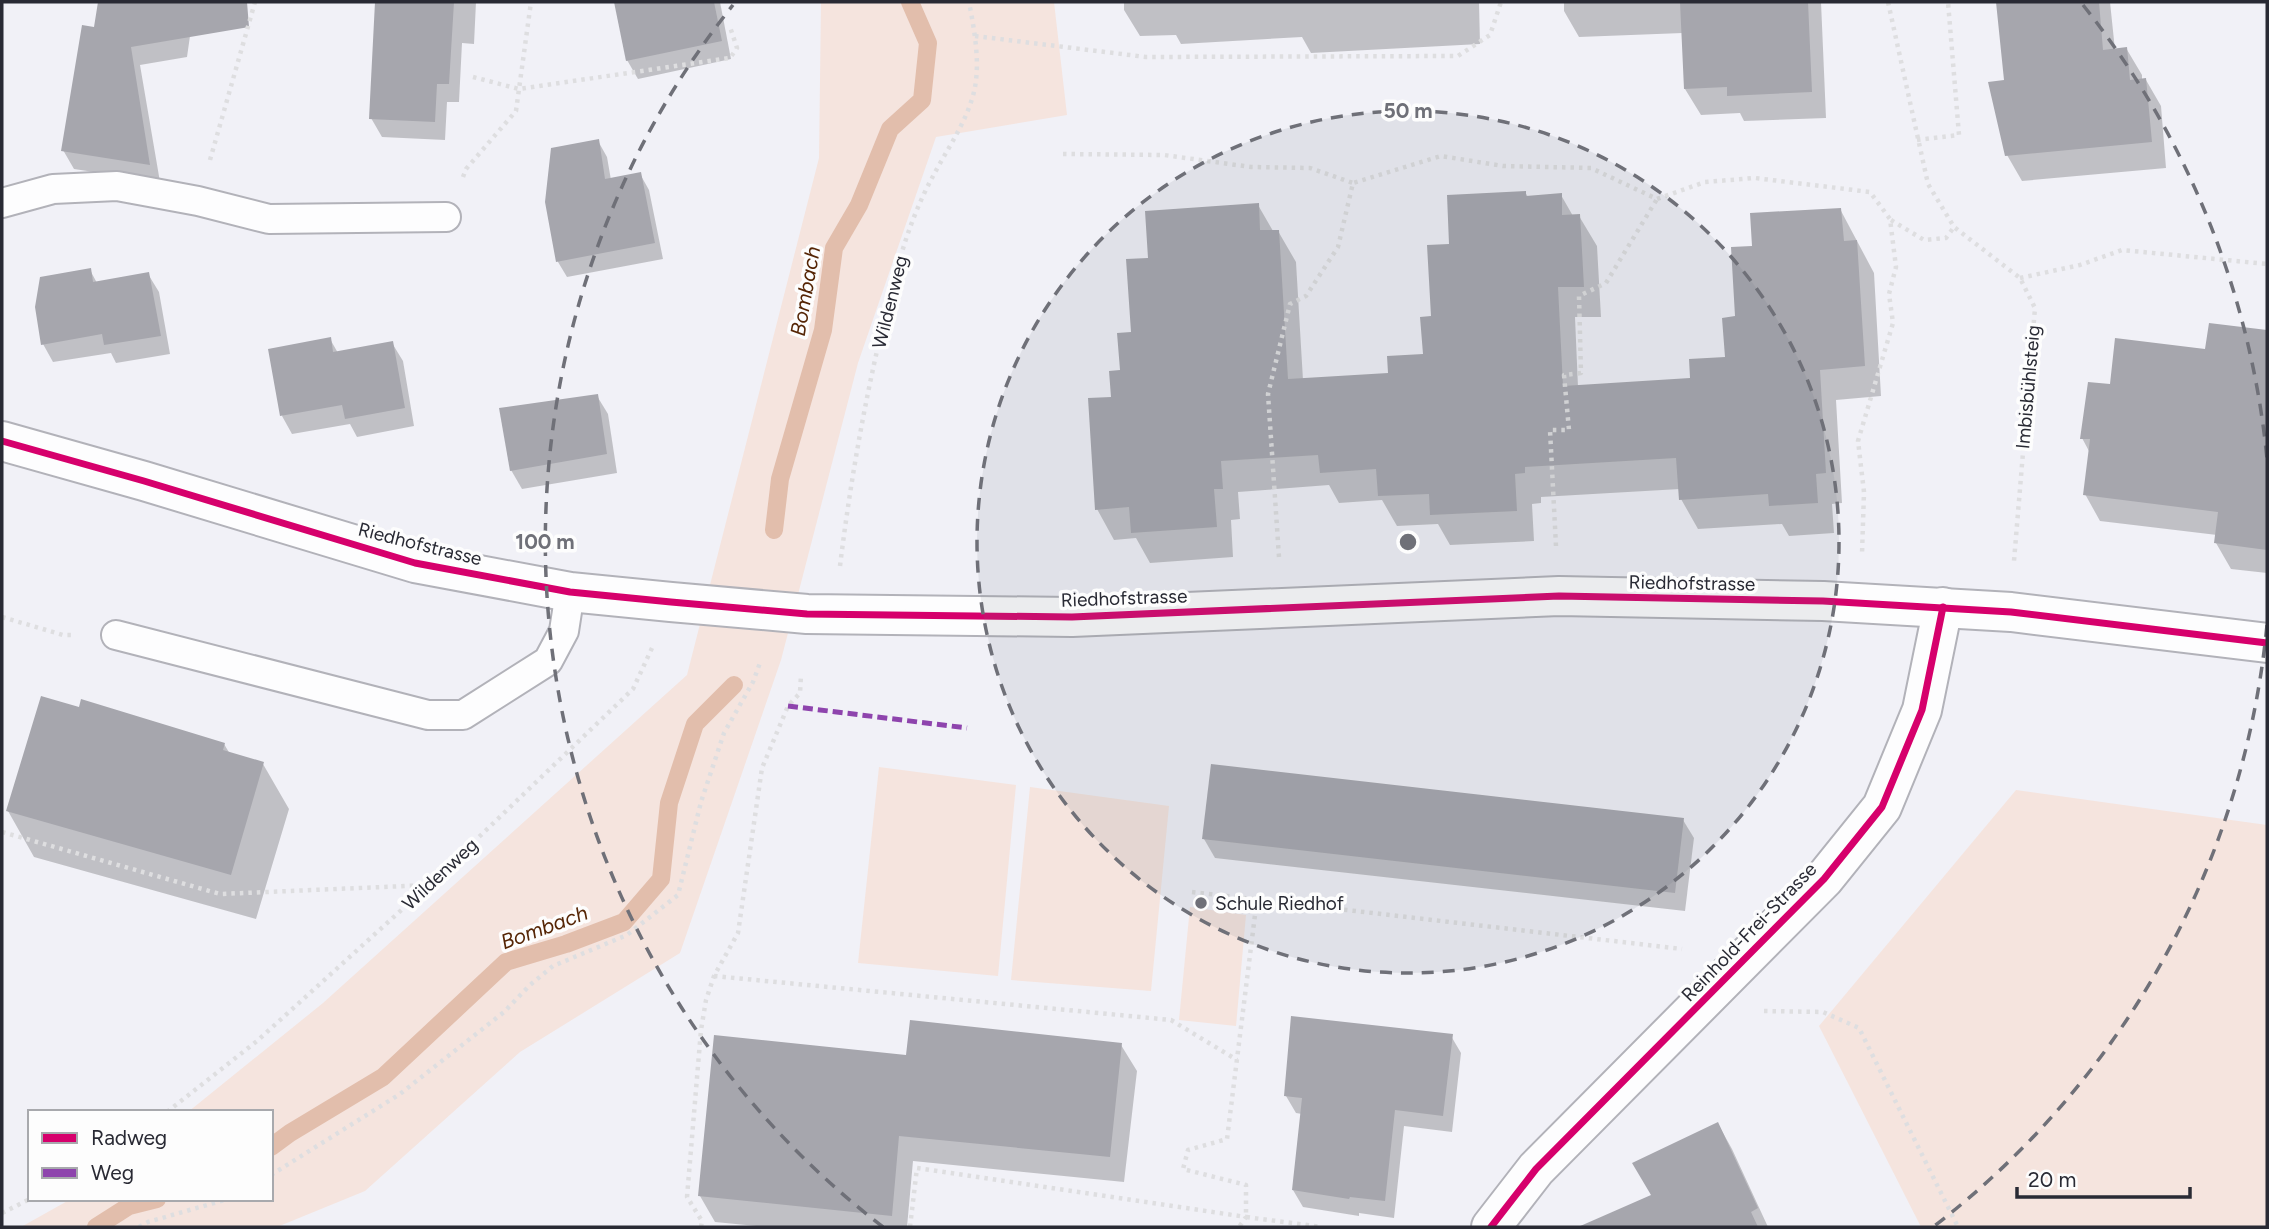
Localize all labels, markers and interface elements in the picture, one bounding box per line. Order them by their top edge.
text: 50 m [1383,98,1433,123]
water label: Bombach [785,244,825,338]
street label: Wildenweg [867,253,913,351]
street label: Imbisbühlsteig [2011,324,2045,450]
street label: Riedhofstrasse [356,518,484,570]
text: 100 m [515,529,575,554]
centre of rings [1396,530,1420,554]
street label: Riedhofstrasse [1628,570,1756,596]
street label: Riedhofstrasse [1060,584,1188,612]
street label: Wildenweg [397,833,483,915]
street label: Reinhold-Frei-Strasse [1677,858,1821,1006]
place label: Schule Riedhof [1215,892,1344,915]
marker: Schule Riedhof [1193,895,1209,911]
water label: Bombach [497,900,591,954]
legend [28,1110,273,1201]
text: Radweg [91,1125,167,1150]
scale bar [2017,1156,2190,1200]
text: Weg [91,1160,134,1185]
text: 20 m [2028,1167,2076,1192]

